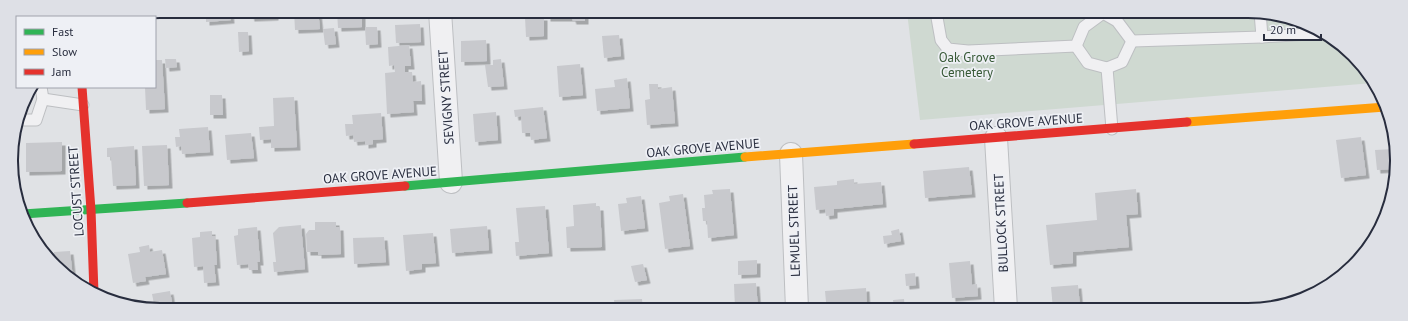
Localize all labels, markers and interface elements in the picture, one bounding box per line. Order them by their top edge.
legend [16,16,156,88]
scale bar [1264,16,1321,42]
text: 20 m [1270,22,1296,37]
text: Fast [52,24,73,39]
text: Slow [52,44,77,59]
street label: SEVIGNY STREET [434,49,458,145]
park label: Oak Grove Cemetery [939,49,995,81]
text: Jam [51,64,71,79]
street label: OAK GROVE AVENUE [969,110,1083,134]
street label: OAK GROVE AVENUE [646,135,760,161]
street label: LOCUST STREET [64,145,88,237]
street label: OAK GROVE AVENUE [323,163,437,187]
street label: BULLOCK STREET [990,173,1012,273]
street label: LEMUEL STREET [784,185,804,277]

